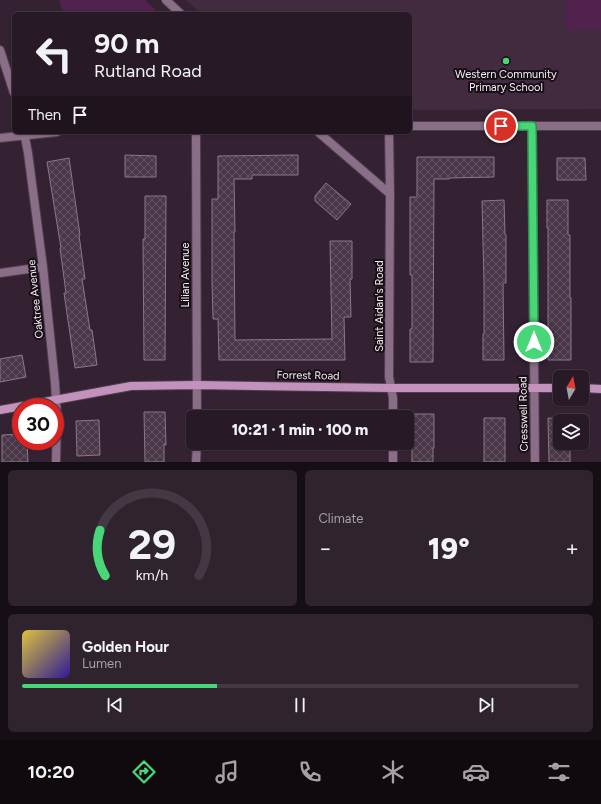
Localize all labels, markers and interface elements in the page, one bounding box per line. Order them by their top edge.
text: 90 m [94,26,159,60]
icon: left [28,28,80,80]
marker: Western Community Primary School [501,56,511,66]
text: Rutland Road [94,60,202,82]
place label: Western Community Primary School [455,68,557,94]
icon: arrive [69,104,91,126]
text: Then [28,106,61,124]
pin [484,109,518,143]
icon: arrive [490,115,512,137]
street label: Lilian Avenue [179,243,192,307]
street label: Oaktree Avenue [25,259,46,339]
street label: Saint Aidan's Road [373,260,386,352]
position arrow [513,321,555,363]
street label: Forrest Road [276,368,340,383]
north arrow [553,370,589,406]
map controls [553,370,589,450]
street label: Cresswell Road [516,376,531,452]
speed limit sign: 30 [12,398,64,450]
button: layers [553,414,589,450]
text: 10:21 · 1 min · 100 m [232,421,368,439]
text: Climate [319,511,363,526]
text: 29 [128,519,176,569]
text: 19° [428,530,470,567]
text: − [319,535,332,562]
text: + [565,535,579,562]
text: km/h [136,566,169,584]
text: Golden Hour [82,638,169,656]
text: Lumen [82,656,121,671]
icon: previous [104,694,126,716]
icon: pause [289,694,311,716]
icon: next [475,694,497,716]
icon: directions [130,758,158,786]
icon: music [213,758,241,786]
icon: phone [296,758,324,786]
icon: climate [379,758,407,786]
icon: car [462,758,490,786]
icon: filters [545,758,573,786]
text: 10:20 [28,761,74,783]

